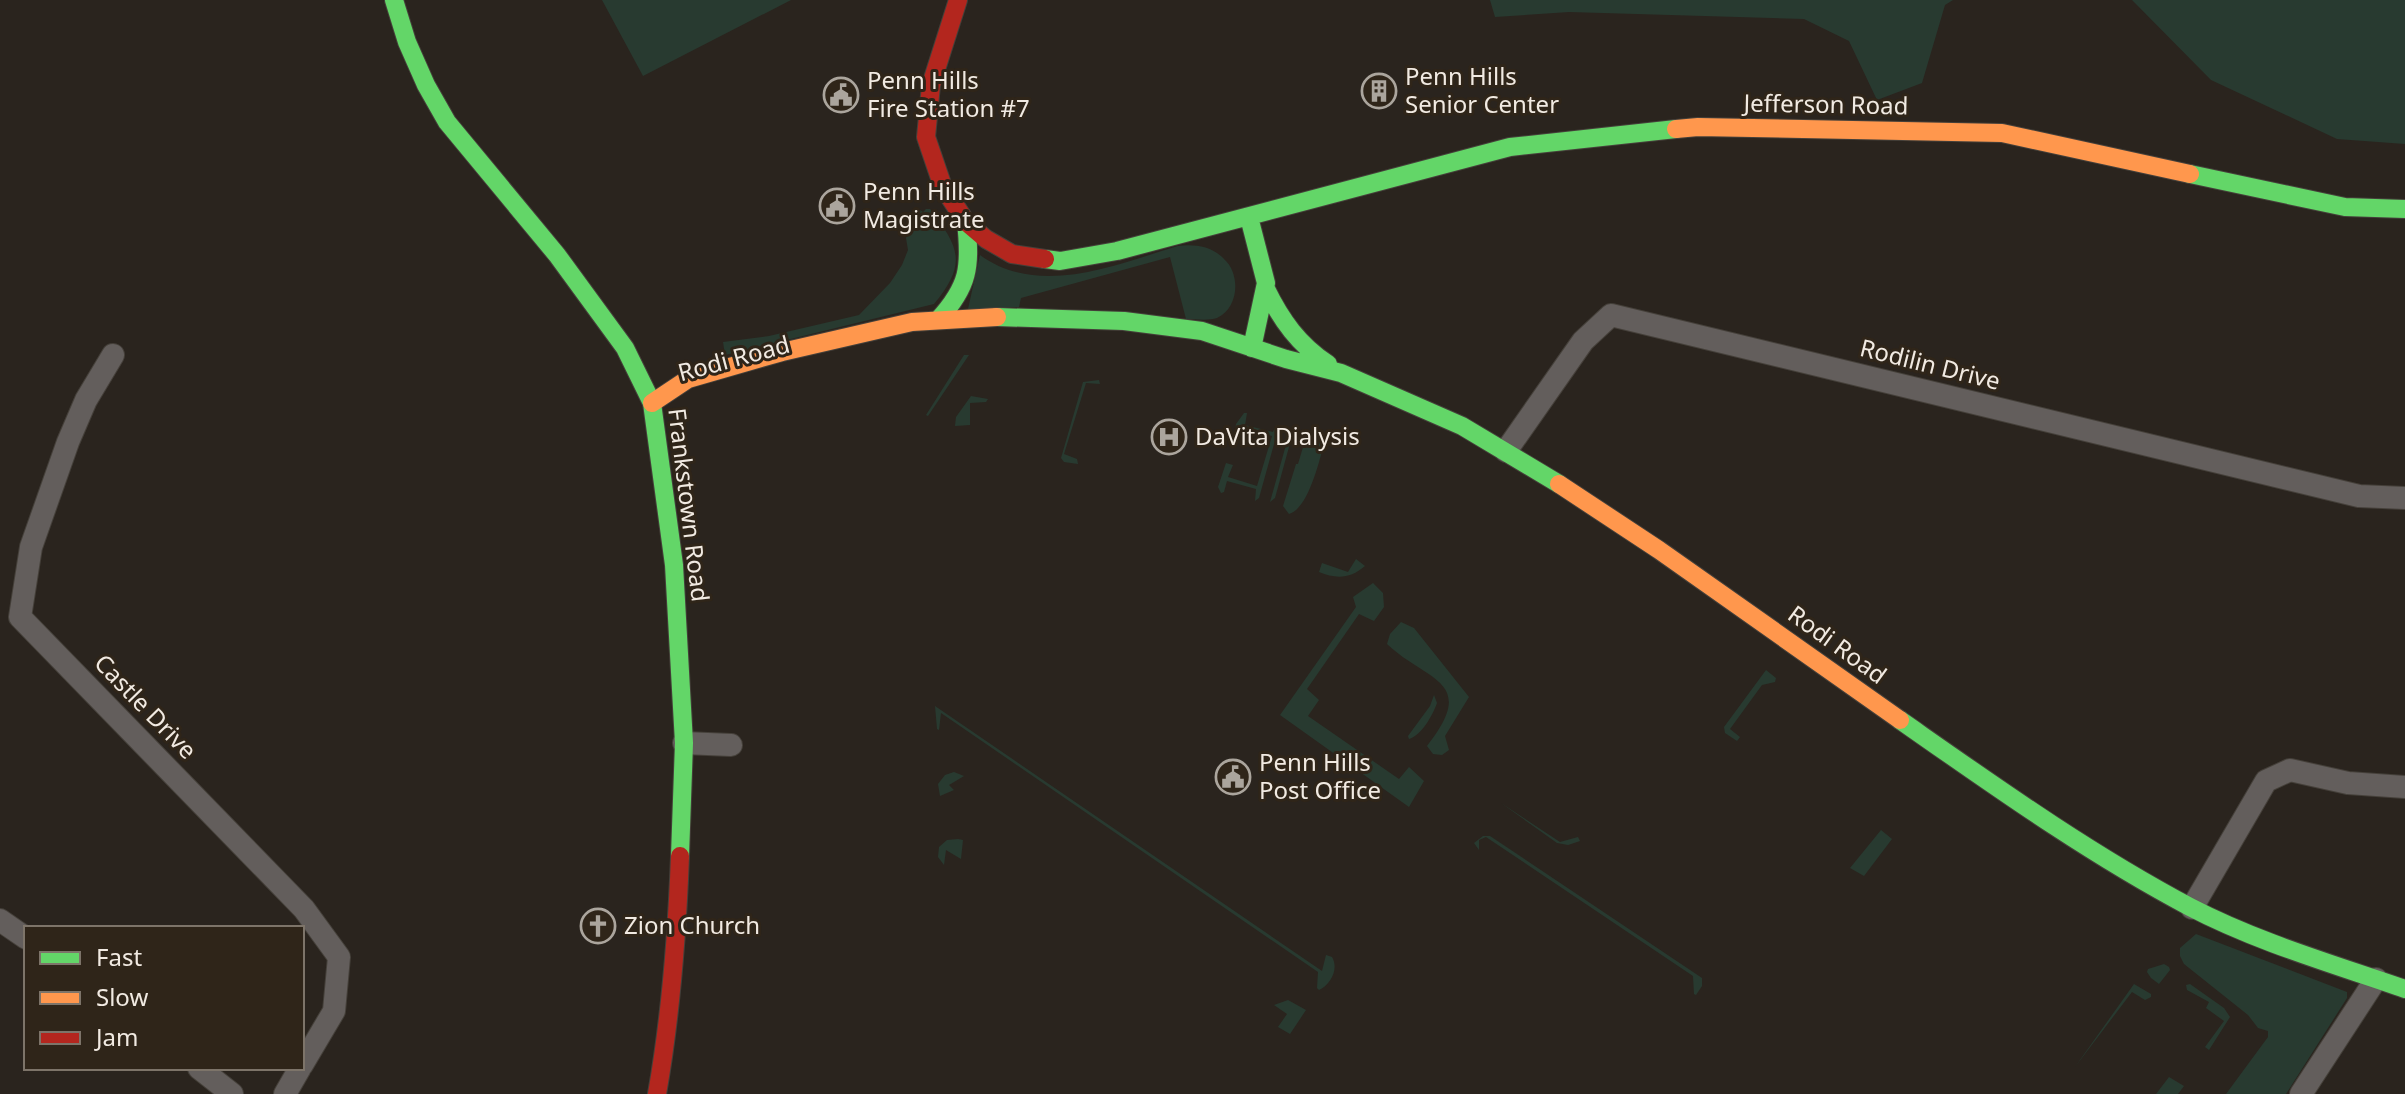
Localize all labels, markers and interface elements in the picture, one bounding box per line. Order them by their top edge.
place label: Penn Hills Senior Center [1405,59,1559,120]
place label: Penn Hills Fire Station #7 [867,63,1030,124]
building icon: Penn Hills Senior Center [1360,72,1398,110]
public building icon: Penn Hills Fire Station #7 [822,76,860,114]
street label: Jefferson Road [1741,86,1909,121]
place label: Penn Hills Magistrate [863,174,984,235]
public building icon: Penn Hills Magistrate [818,187,856,225]
street label: Rodi Road [674,327,793,388]
street label: Rodilin Drive [1857,330,2004,397]
street label: Frankstown Road [661,406,718,604]
hospital icon: DaVita Dialysis [1150,418,1188,456]
place label: DaVita Dialysis [1195,419,1360,452]
street label: Rodi Road [1782,597,1894,691]
street label: Castle Drive [88,646,205,766]
place label: Penn Hills Post Office [1259,745,1381,806]
public building icon: Penn Hills Post Office [1214,758,1252,796]
church icon: Zion Church [579,907,617,945]
place label: Zion Church [624,908,760,941]
legend [24,926,304,1070]
text: Fast [96,940,142,973]
text: Slow [96,980,148,1013]
text: Jam [94,1020,138,1053]

